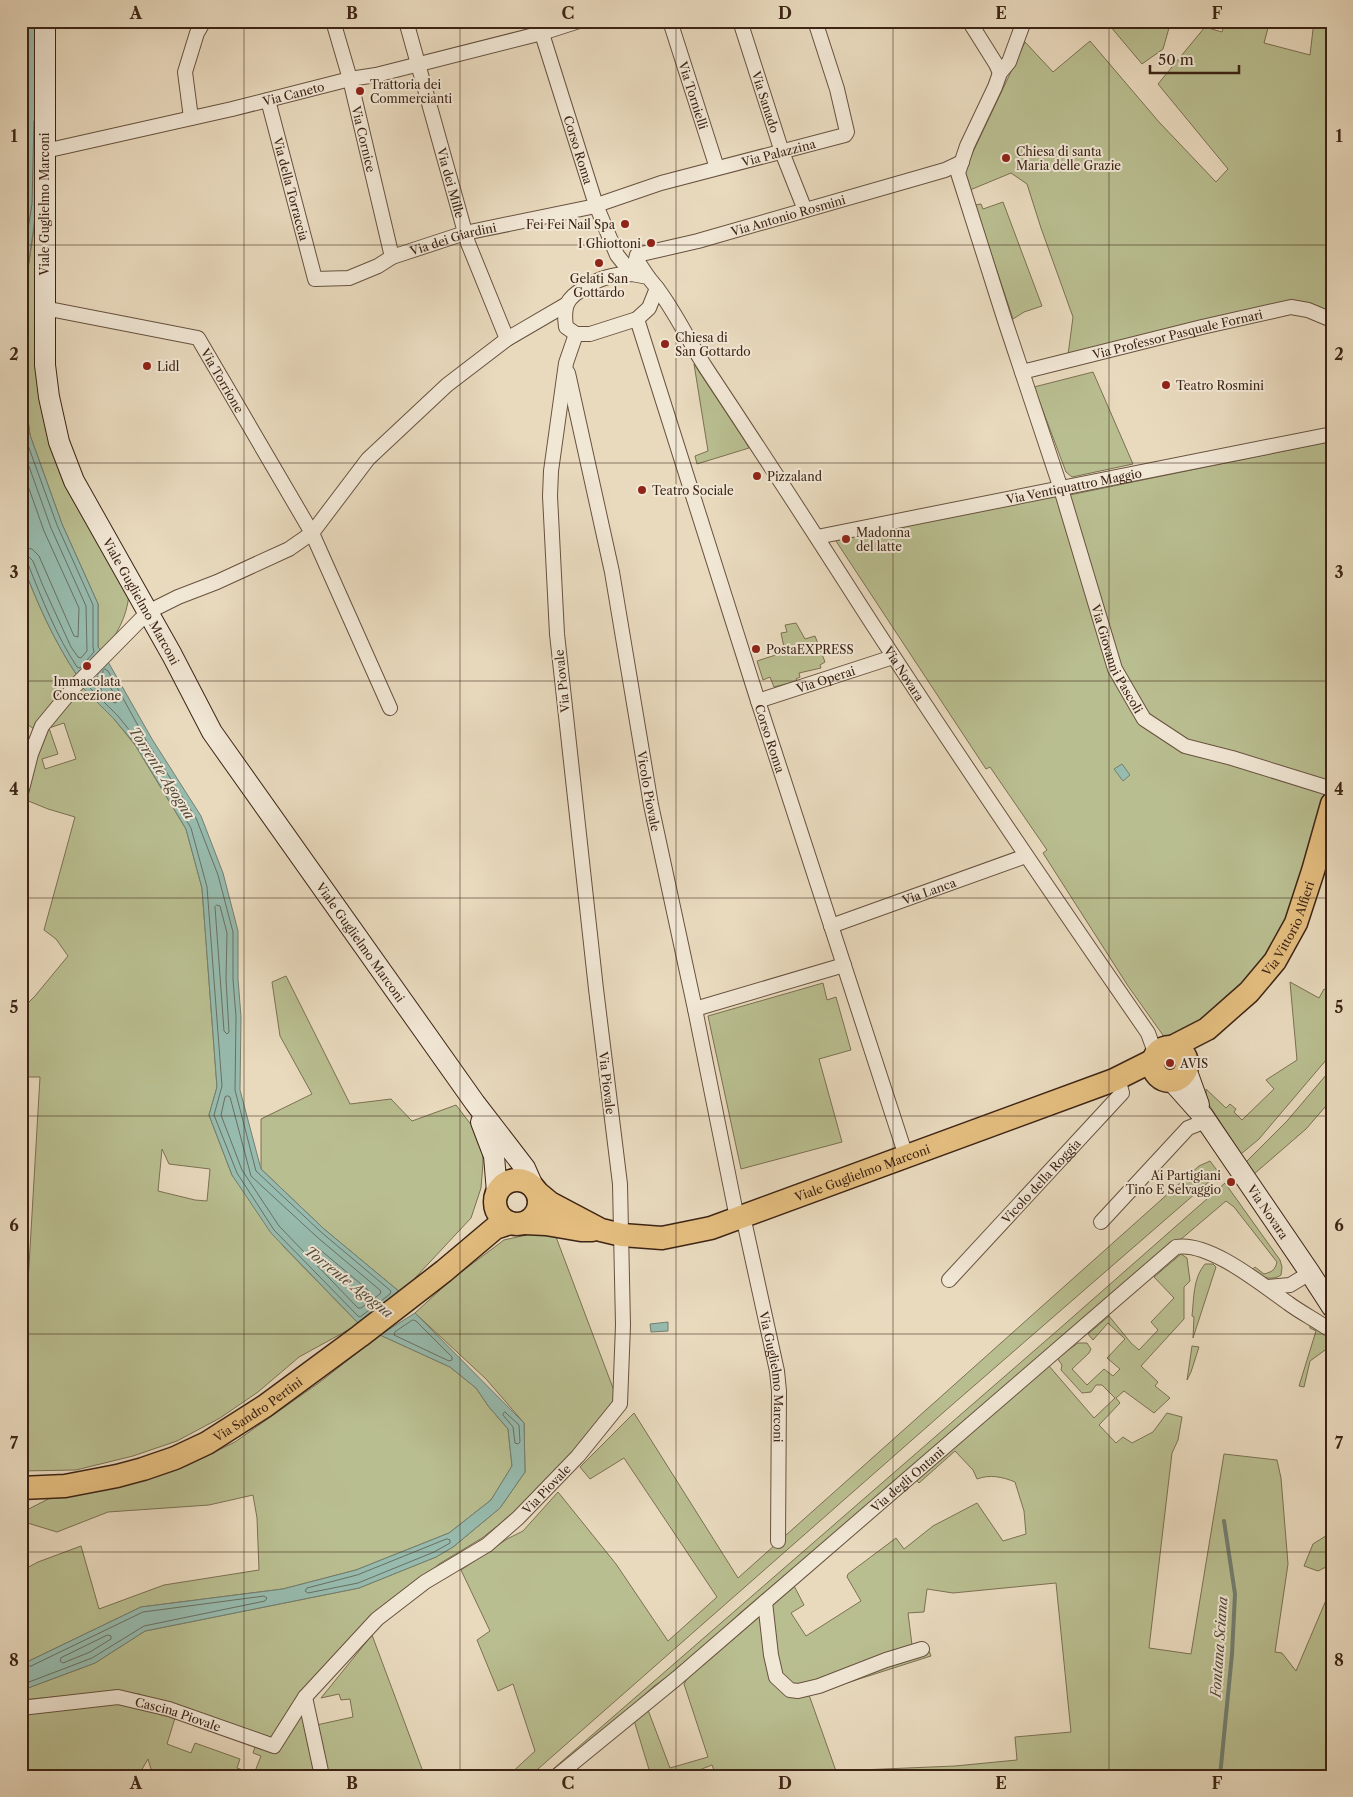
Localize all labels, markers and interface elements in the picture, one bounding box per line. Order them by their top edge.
text: A [129,3,143,23]
text: B [346,3,358,23]
text: C [562,3,574,23]
text: D [778,3,792,23]
text: E [995,3,1007,23]
text: F [1212,3,1223,23]
scale bar [1150,42,1239,74]
text: 50 m [1158,50,1194,69]
street label: Via Tornielli [676,59,712,131]
street label: Via Sanado [749,68,783,135]
place label: Trattoria dei Commercianti [370,77,453,106]
street label: Via Caneto [260,78,326,109]
marker: Trattoria dei Commercianti [354,85,366,97]
street label: Via Cornice [349,103,379,174]
street label: Corso Roma [561,114,597,187]
text: 1 [10,126,18,146]
text: 1 [1335,126,1343,146]
street label: Viale Guglielmo Marconi [37,132,52,276]
street label: Via della Torraccia [270,135,312,243]
street label: Via Palazzina [739,135,818,169]
place label: Chiesa di santa Maria delle Grazie [1016,144,1121,173]
street label: Via dei Mille [434,145,468,220]
marker: Chiesa di santa Maria delle Grazie [1000,152,1012,164]
street label: Via Antonio Rosmini [728,191,847,239]
place label: Fei Fei Nail Spa [526,217,616,232]
marker: Fei Fei Nail Spa [619,218,631,230]
street label: Via dei Giardini [407,219,498,258]
place label: I Ghiottoni [578,236,641,251]
marker: I Ghiottoni [645,237,657,249]
marker: Gelati San Gottardo [593,257,605,269]
place label: Gelati San Gottardo [570,271,629,300]
street label: Via Professor Pasquale Fornari [1090,306,1264,362]
place label: Chiesa di San Gottardo [675,330,751,359]
marker: Chiesa di San Gottardo [659,338,671,350]
text: 2 [9,344,19,364]
text: 2 [1334,344,1344,364]
street label: Via Torrione [198,345,248,415]
place label: Lidl [157,359,180,374]
marker: Lidl [141,360,153,372]
place label: Teatro Rosmini [1176,378,1264,393]
marker: Teatro Rosmini [1160,379,1172,391]
street label: Via Ventiquattro Maggio [1004,465,1143,507]
place label: Pizzaland [767,469,823,484]
marker: Pizzaland [751,470,763,482]
place label: Teatro Sociale [652,483,734,498]
marker: Teatro Sociale [636,484,648,496]
place label: Madonna del latte [856,525,911,554]
marker: Madonna del latte [840,533,852,545]
street label: Viale Guglielmo Marconi [100,534,183,667]
text: 3 [9,562,19,582]
text: 3 [1334,562,1344,582]
street label: Via Giovanni Pascoli [1088,602,1147,716]
place label: PostaEXPRESS [766,642,854,657]
street label: Via Novara [881,642,928,704]
marker: PostaEXPRESS [750,643,762,655]
street label: Via Piovale [551,649,573,714]
marker: Immacolata Concezione [81,660,93,672]
street label: Via Operai [793,662,857,696]
place label: Immacolata Concezione [53,674,122,703]
street label: Corso Roma [752,702,788,775]
water label: Torrente Agogna [125,723,199,823]
street label: Vicolo Piovale [634,749,664,833]
text: 4 [9,779,19,799]
text: 4 [1334,779,1344,799]
street label: Via Lanca [899,874,958,908]
street label: Viale Guglielmo Marconi [313,878,409,1005]
street label: Via Vittorio Alfieri [1258,879,1317,979]
text: 5 [10,997,19,1017]
text: 5 [1335,997,1344,1017]
street label: Via Piovale [596,1050,618,1115]
place label: AVIS [1179,1056,1208,1071]
marker: AVIS [1164,1057,1176,1069]
street label: Vicolo della Roggia [997,1135,1084,1227]
street label: Viale Guglielmo Marconi [791,1141,932,1205]
place label: Ai Partigiani Tino E Selvaggio [1126,1168,1221,1197]
marker: Ai Partigiani Tino E Selvaggio [1225,1176,1237,1188]
street label: Via Novara [1244,1181,1292,1242]
text: 6 [9,1215,19,1235]
text: 6 [1334,1215,1344,1235]
water label: Torrente Agogna [301,1242,397,1322]
street label: Via Guglielmo Marconi [756,1309,786,1443]
street label: Via Sandro Pertini [210,1374,305,1445]
text: 7 [10,1433,19,1453]
text: 7 [1335,1433,1344,1453]
street label: Via degli Ontani [867,1443,947,1516]
street label: Via Piovale [518,1461,574,1517]
water label: Fontana Sciana [1206,1595,1232,1699]
text: 8 [9,1650,19,1670]
text: 8 [1334,1650,1344,1670]
street label: Cascina Piovale [134,1694,223,1734]
text: A [129,1773,143,1793]
text: B [346,1773,358,1793]
text: C [562,1773,574,1793]
text: D [778,1773,792,1793]
text: E [995,1773,1007,1793]
text: F [1212,1773,1223,1793]

